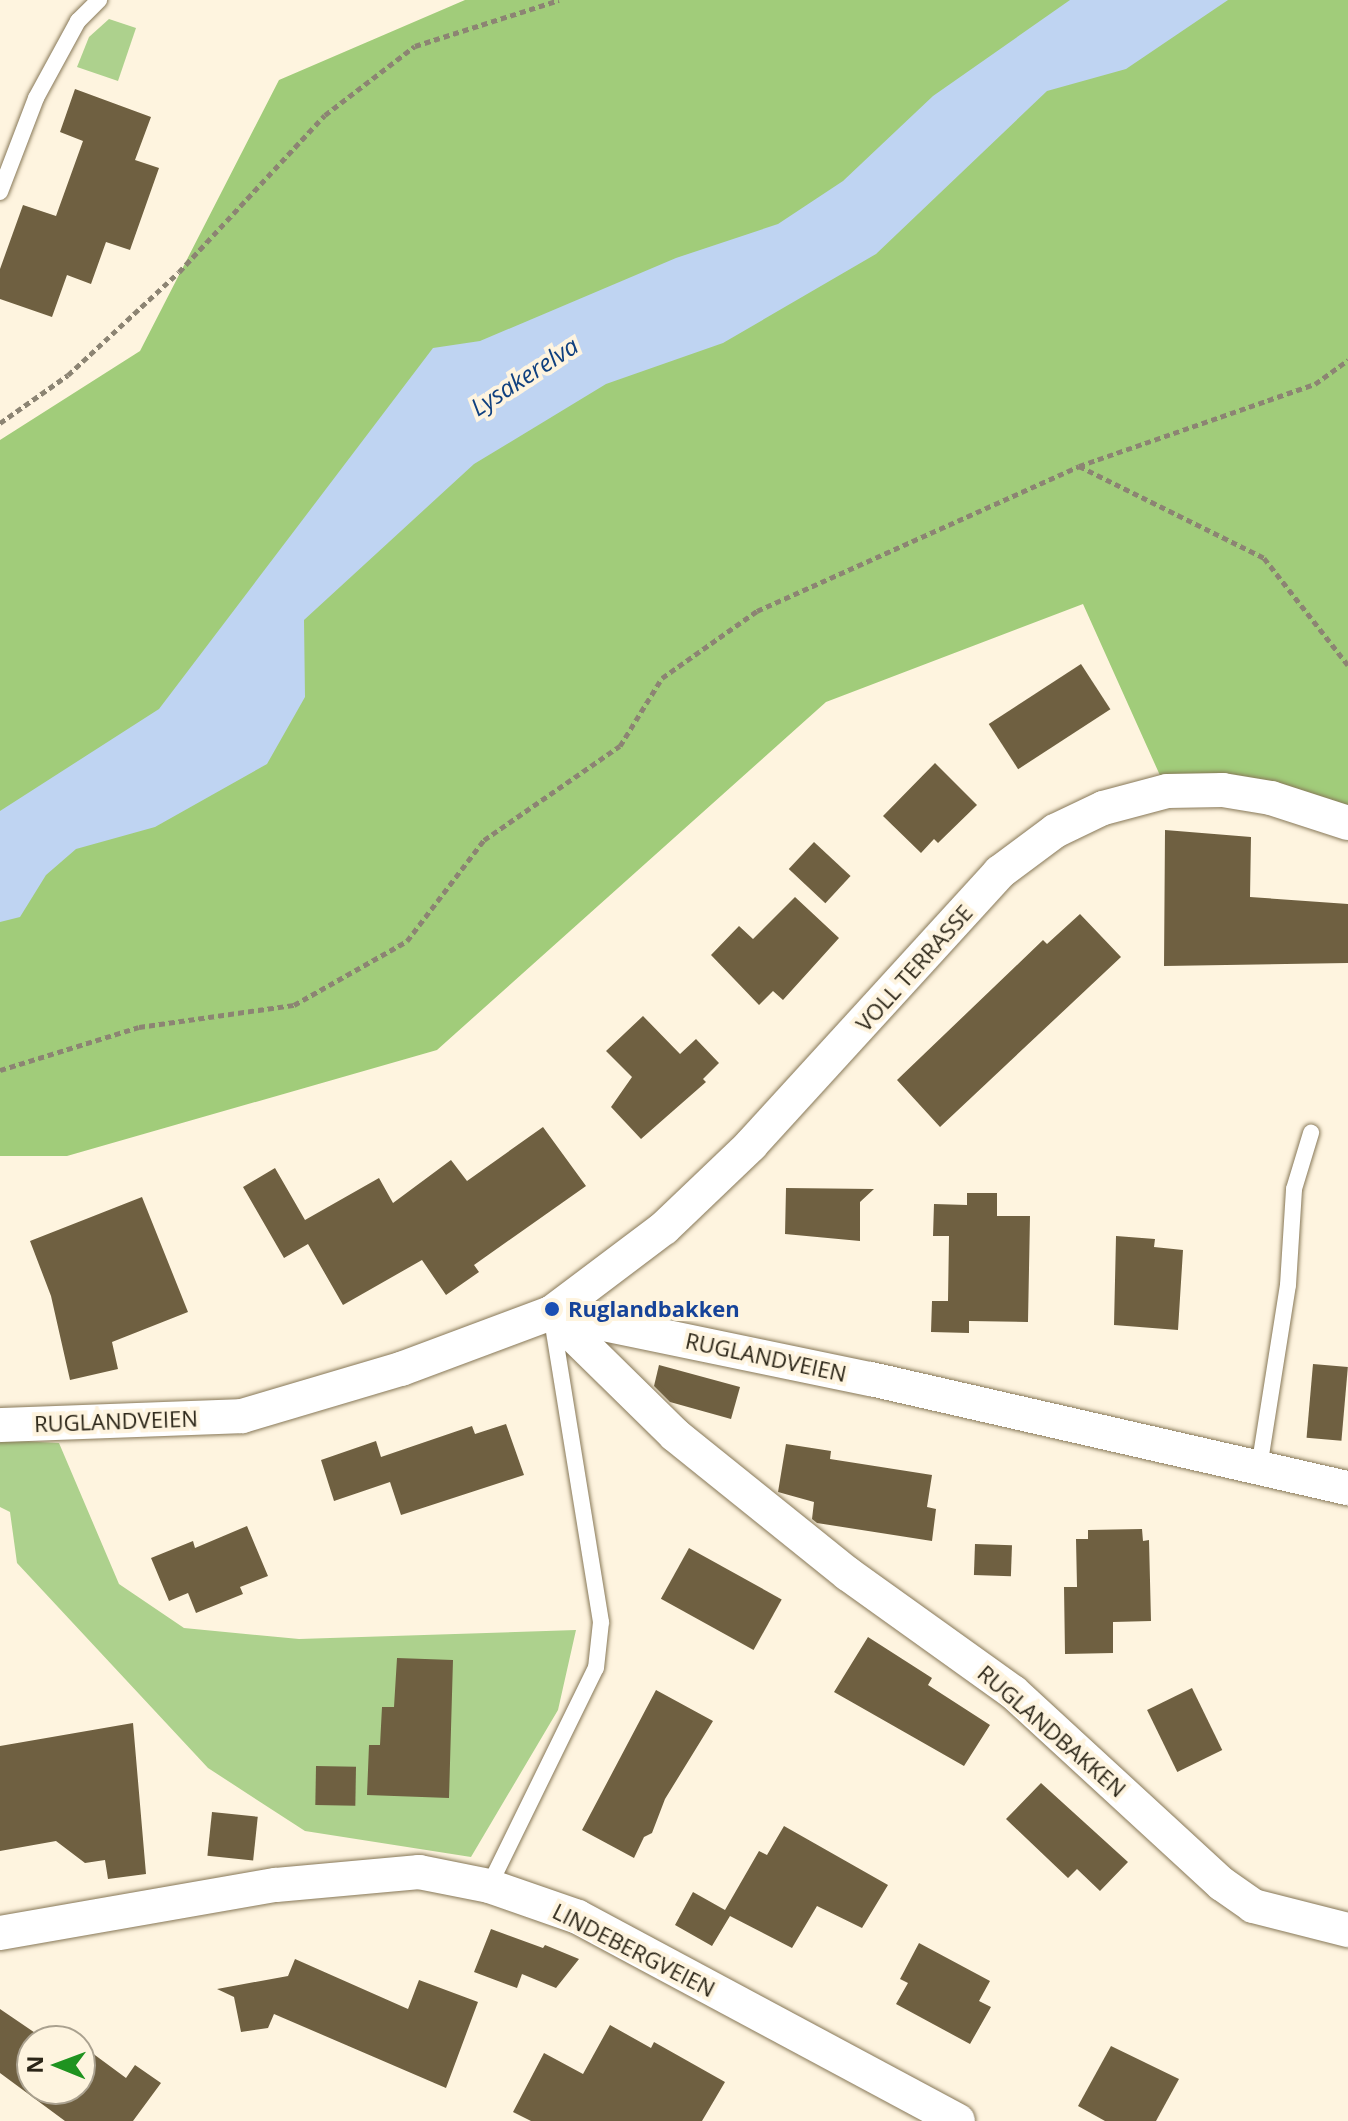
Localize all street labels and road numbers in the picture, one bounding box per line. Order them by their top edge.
street label: VOLL TERRASSE [850,899,978,1037]
street label: RUGLANDVEIEN [683,1327,849,1387]
street label: RUGLANDVEIEN [34,1405,198,1437]
street label: RUGLANDBAKKEN [973,1660,1131,1802]
street label: LINDEBERGVEIEN [548,1898,720,2002]

